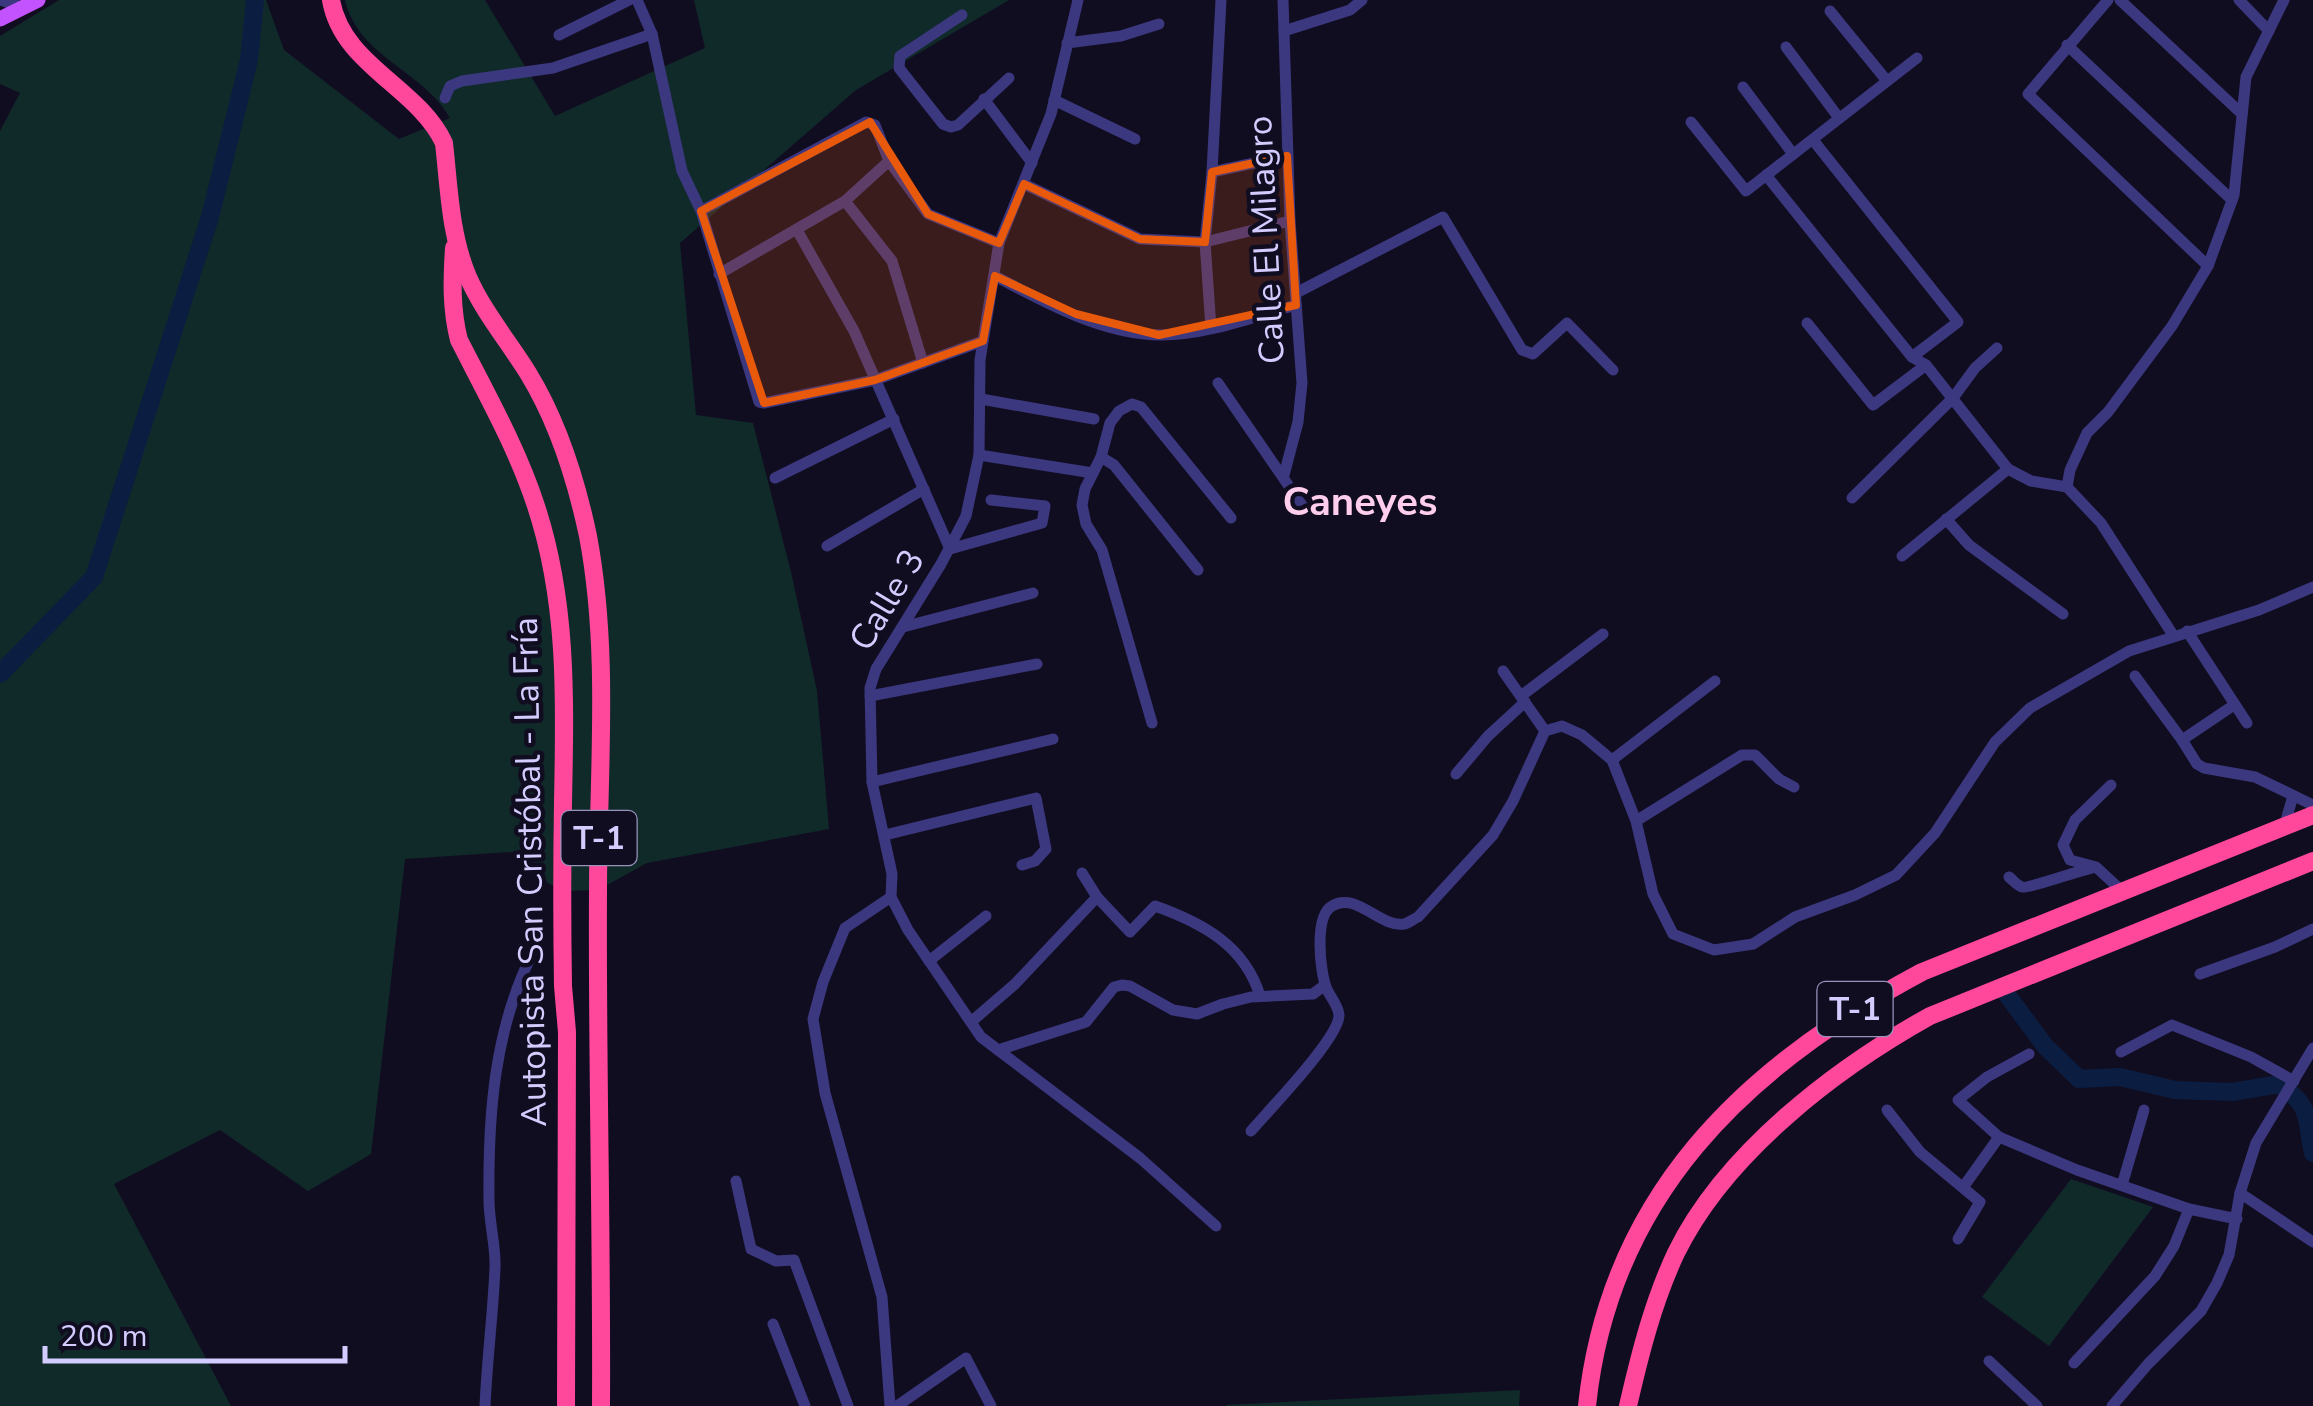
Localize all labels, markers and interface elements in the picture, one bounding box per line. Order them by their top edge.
street label: Calle El Milagro [1236,115,1296,365]
district label: Caneyes [1283,475,1437,529]
street label: Calle 3 [838,540,936,660]
street label: Autopista San Cristóbal - La Fría [502,617,558,1127]
road number: T-1 [562,811,636,865]
road number: T-1 [1818,982,1892,1036]
scale bar [45,1301,345,1363]
text: 200 m [60,1316,147,1357]

